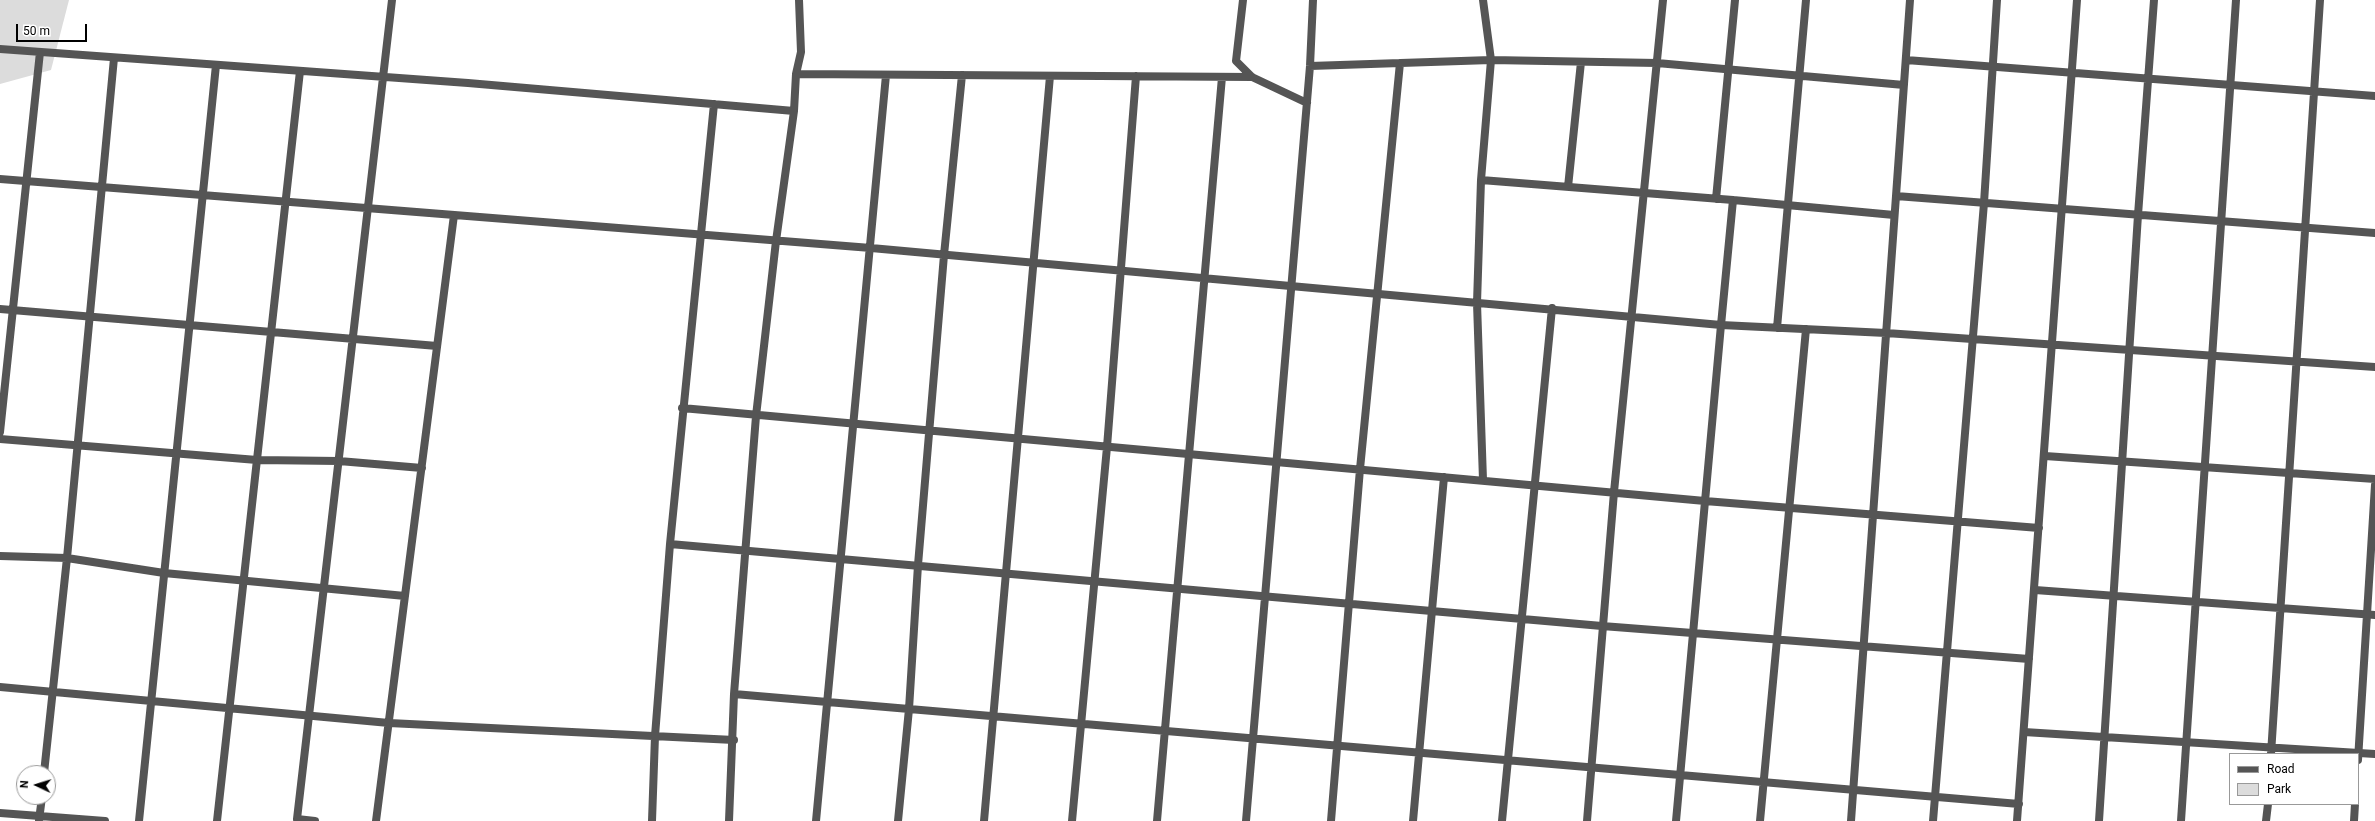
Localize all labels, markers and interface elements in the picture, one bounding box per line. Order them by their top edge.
scale bar [18,16,89,42]
text: 50 m [23,24,50,38]
legend [2229,753,2359,805]
text: Road [2267,762,2295,776]
north arrow [16,765,56,805]
text: N [18,780,31,789]
text: Park [2267,782,2291,796]

